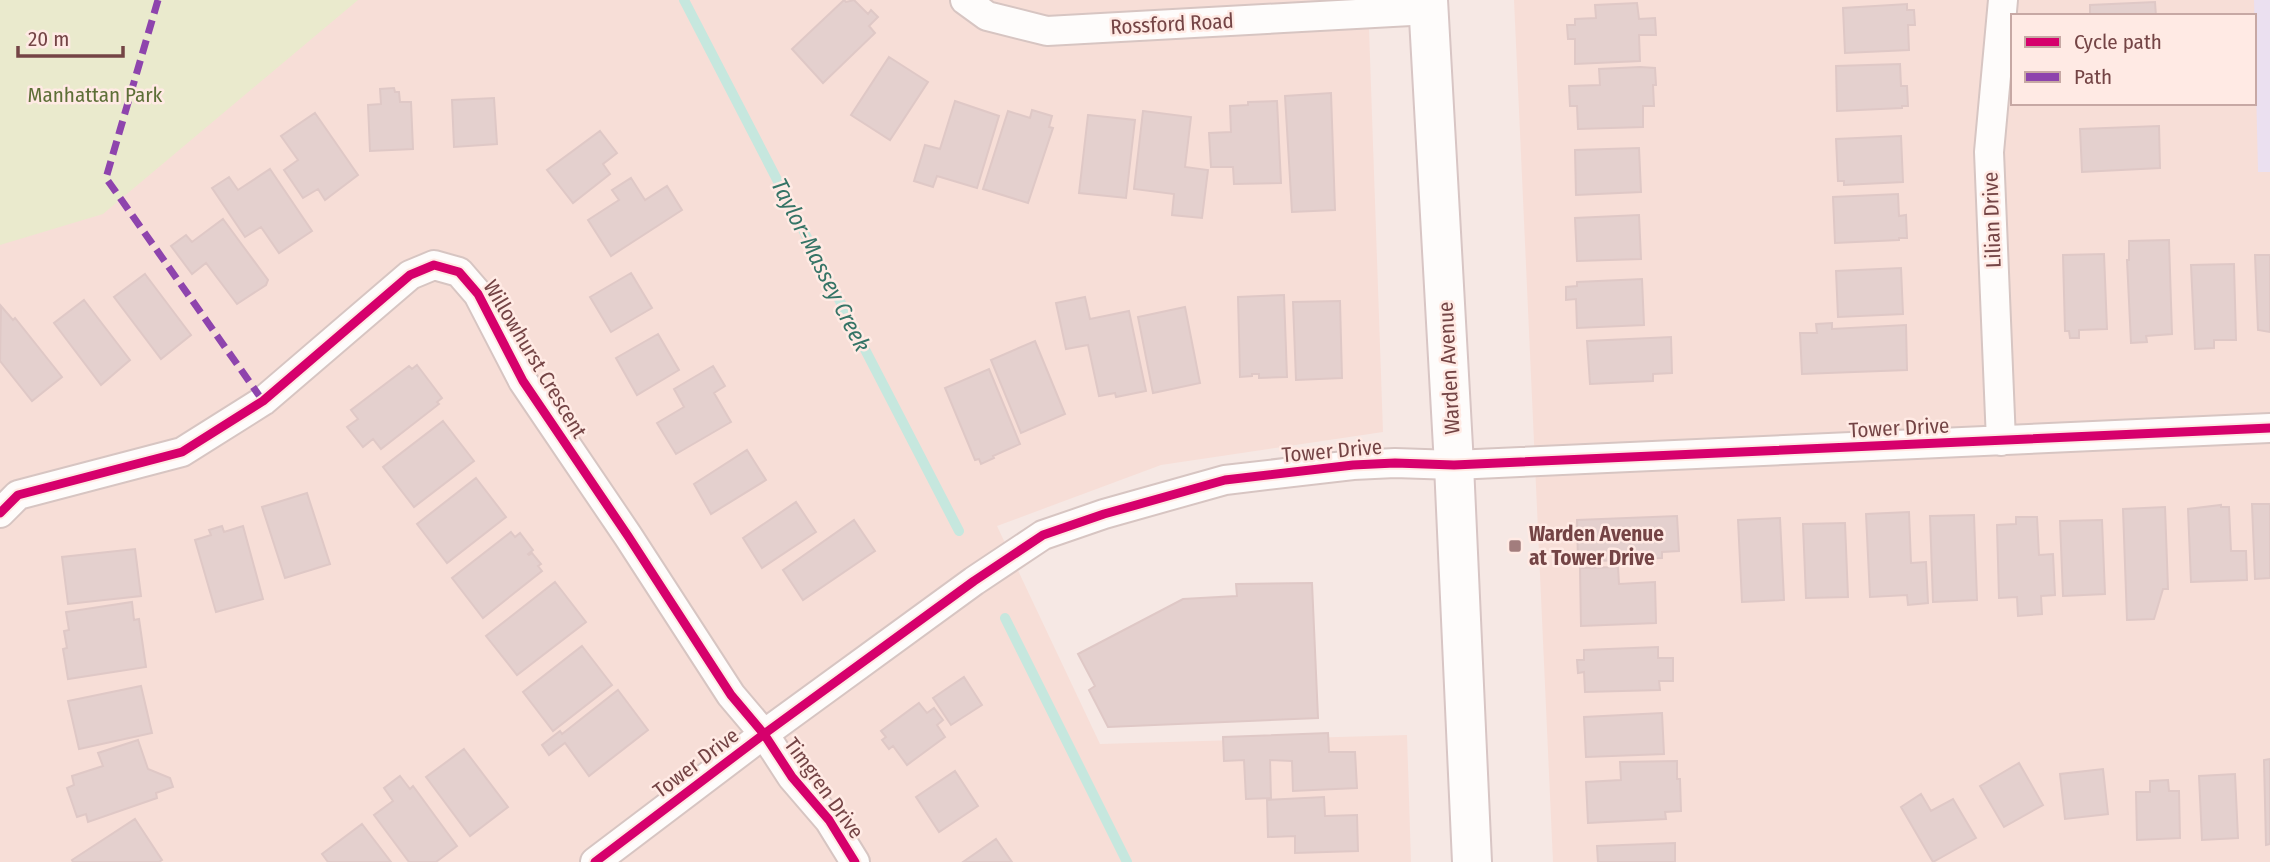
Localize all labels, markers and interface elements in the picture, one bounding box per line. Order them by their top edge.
street label: Rossford Road [1110,8,1234,40]
scale bar [18,14,122,58]
legend [2011,14,2256,105]
text: 20 m [28,26,69,52]
text: Cycle path [2074,29,2162,55]
text: Path [2074,64,2112,90]
park label: Manhattan Park [28,82,163,108]
street label: Lilian Drive [1977,171,2007,269]
water label: Taylor-Massey Creek [765,174,877,356]
street label: Willowhurst Crescent [478,275,593,443]
street label: Warden Avenue [1433,301,1465,435]
street label: Tower Drive [1848,412,1950,444]
street label: Tower Drive [1281,434,1383,468]
place label: Warden Avenue at Tower Drive [1529,521,1664,571]
marker: Warden Avenue at Tower Drive [1507,538,1523,554]
street label: Tower Drive [648,722,744,804]
street label: Timgren Drive [779,732,869,844]

